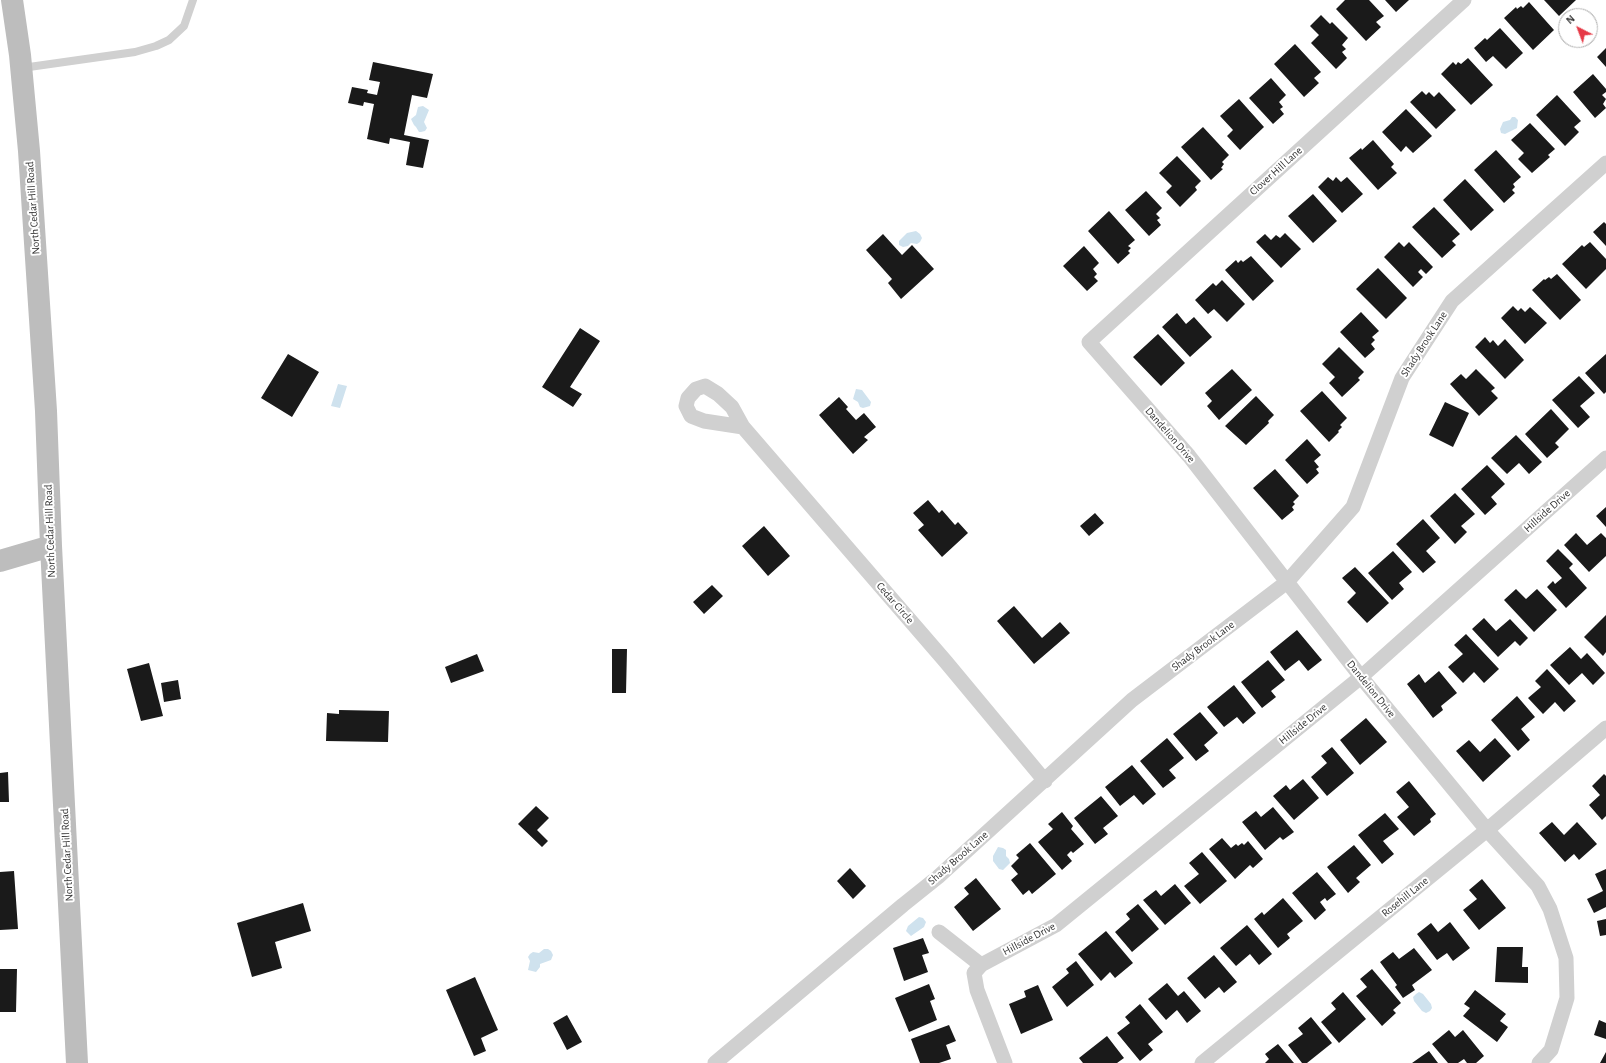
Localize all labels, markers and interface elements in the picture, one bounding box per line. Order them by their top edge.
north arrow [1558,8,1598,48]
text: N [1564,13,1577,26]
street label: Clover Hill Lane [1247,144,1305,198]
street label: North Cedar Hill Road [23,161,43,255]
street label: Shady Brook Lane [1398,309,1450,379]
street label: Dandelion Drive [1142,404,1198,466]
street label: North Cedar Hill Road [42,484,58,578]
street label: Hillside Drive [1521,487,1573,535]
street label: Cedar Circle [873,580,917,626]
street label: Shady Brook Lane [1169,618,1237,674]
street label: Dandelion Drive [1344,658,1398,720]
street label: Hillside Drive [1276,701,1330,747]
street label: North Cedar Hill Road [58,808,76,902]
street label: Shady Brook Lane [925,828,991,888]
street label: Rosehill Lane [1379,874,1431,920]
street label: Hillside Drive [1000,920,1058,958]

